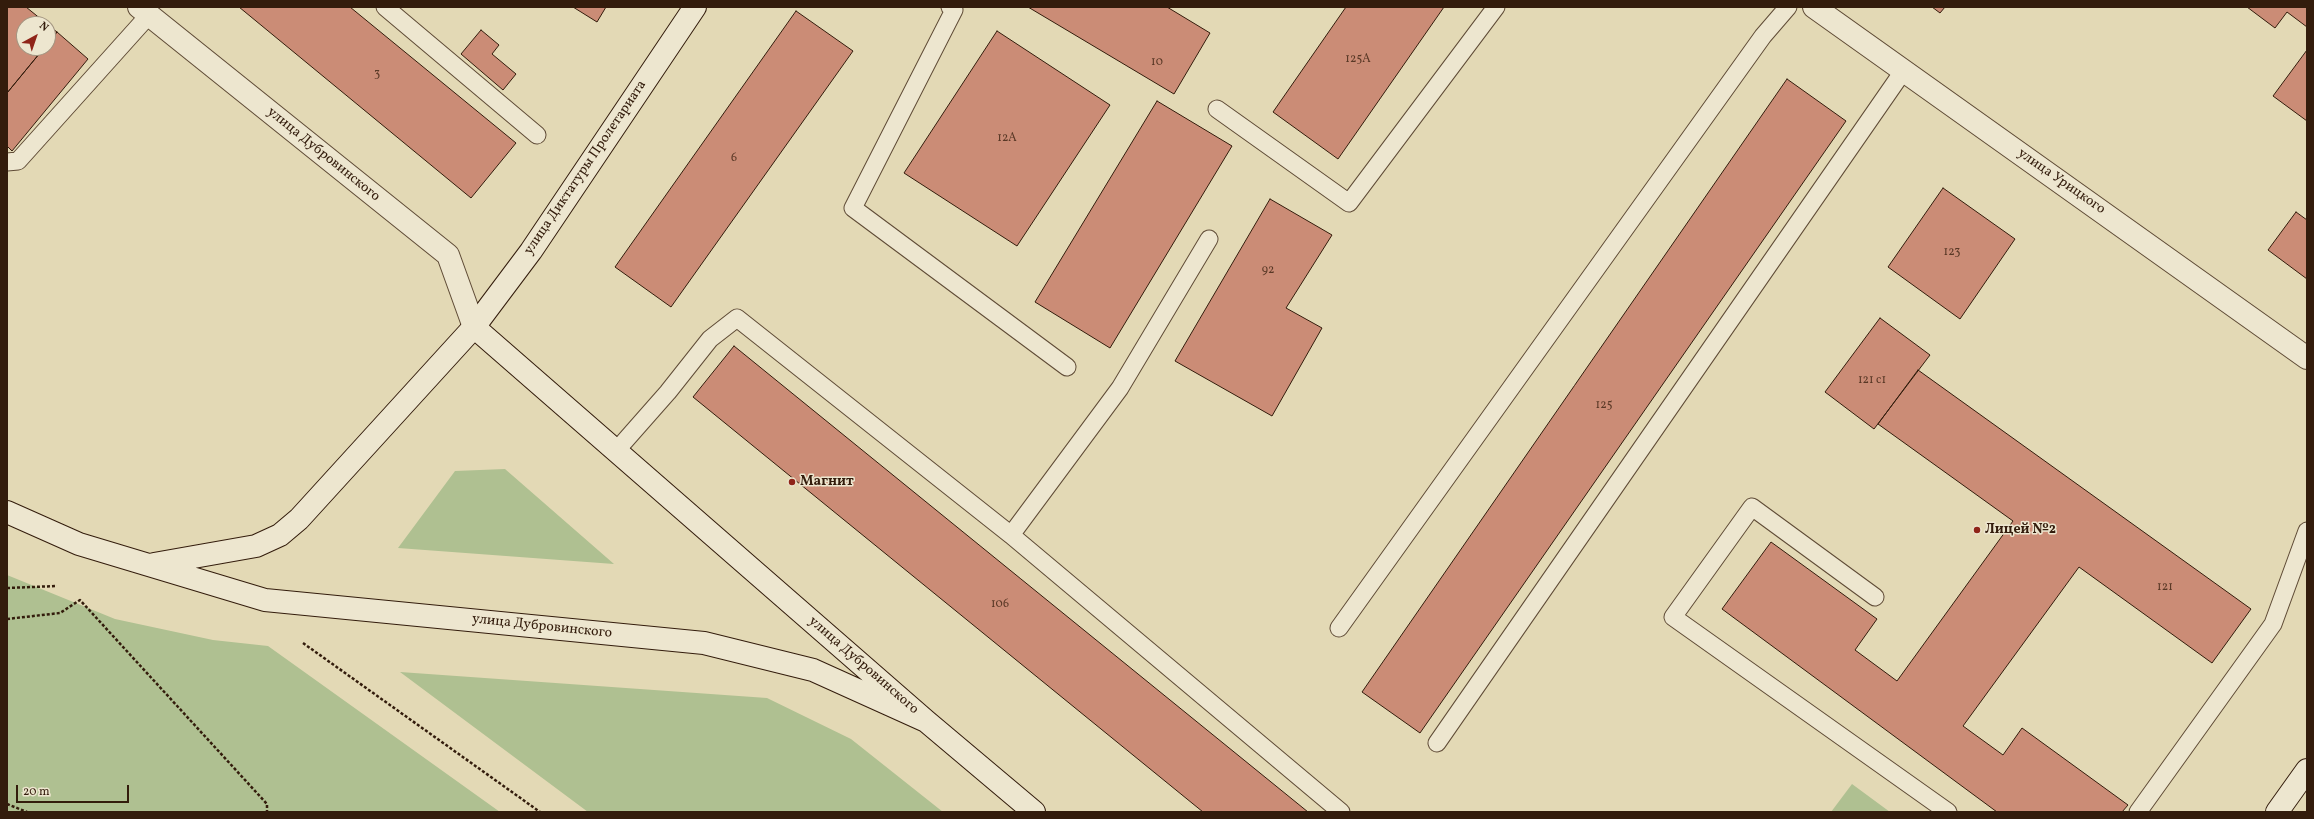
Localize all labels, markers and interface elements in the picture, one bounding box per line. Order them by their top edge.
north arrow [16,16,56,56]
text: N [36,19,51,36]
house number: 125А [1345,53,1371,67]
house number: 10 [1151,56,1163,70]
house number: 3 [374,68,380,82]
street label: улица Диктатуры Пролетариата [521,77,651,259]
street label: улица Дубровинского [263,104,383,206]
house number: 12А [997,132,1017,146]
street label: улица Урицкого [2014,146,2108,218]
house number: 6 [731,152,737,166]
house number: 123 [1944,246,1960,260]
house number: 92 [1262,264,1274,278]
house number: 121 с1 [1858,374,1886,388]
house number: 125 [1596,399,1612,413]
place label: Магнит [800,474,854,490]
marker: Магнит [787,477,797,487]
place label: Лицей №2 [1985,522,2056,538]
marker: Лицей №2 [1972,525,1982,535]
house number: 121 [2157,581,2173,595]
house number: 106 [991,598,1009,612]
street label: улица Дубровинского [471,611,613,643]
street label: улица Дубровинского [804,614,922,718]
scale bar [18,777,131,803]
text: 20 m [23,784,50,800]

